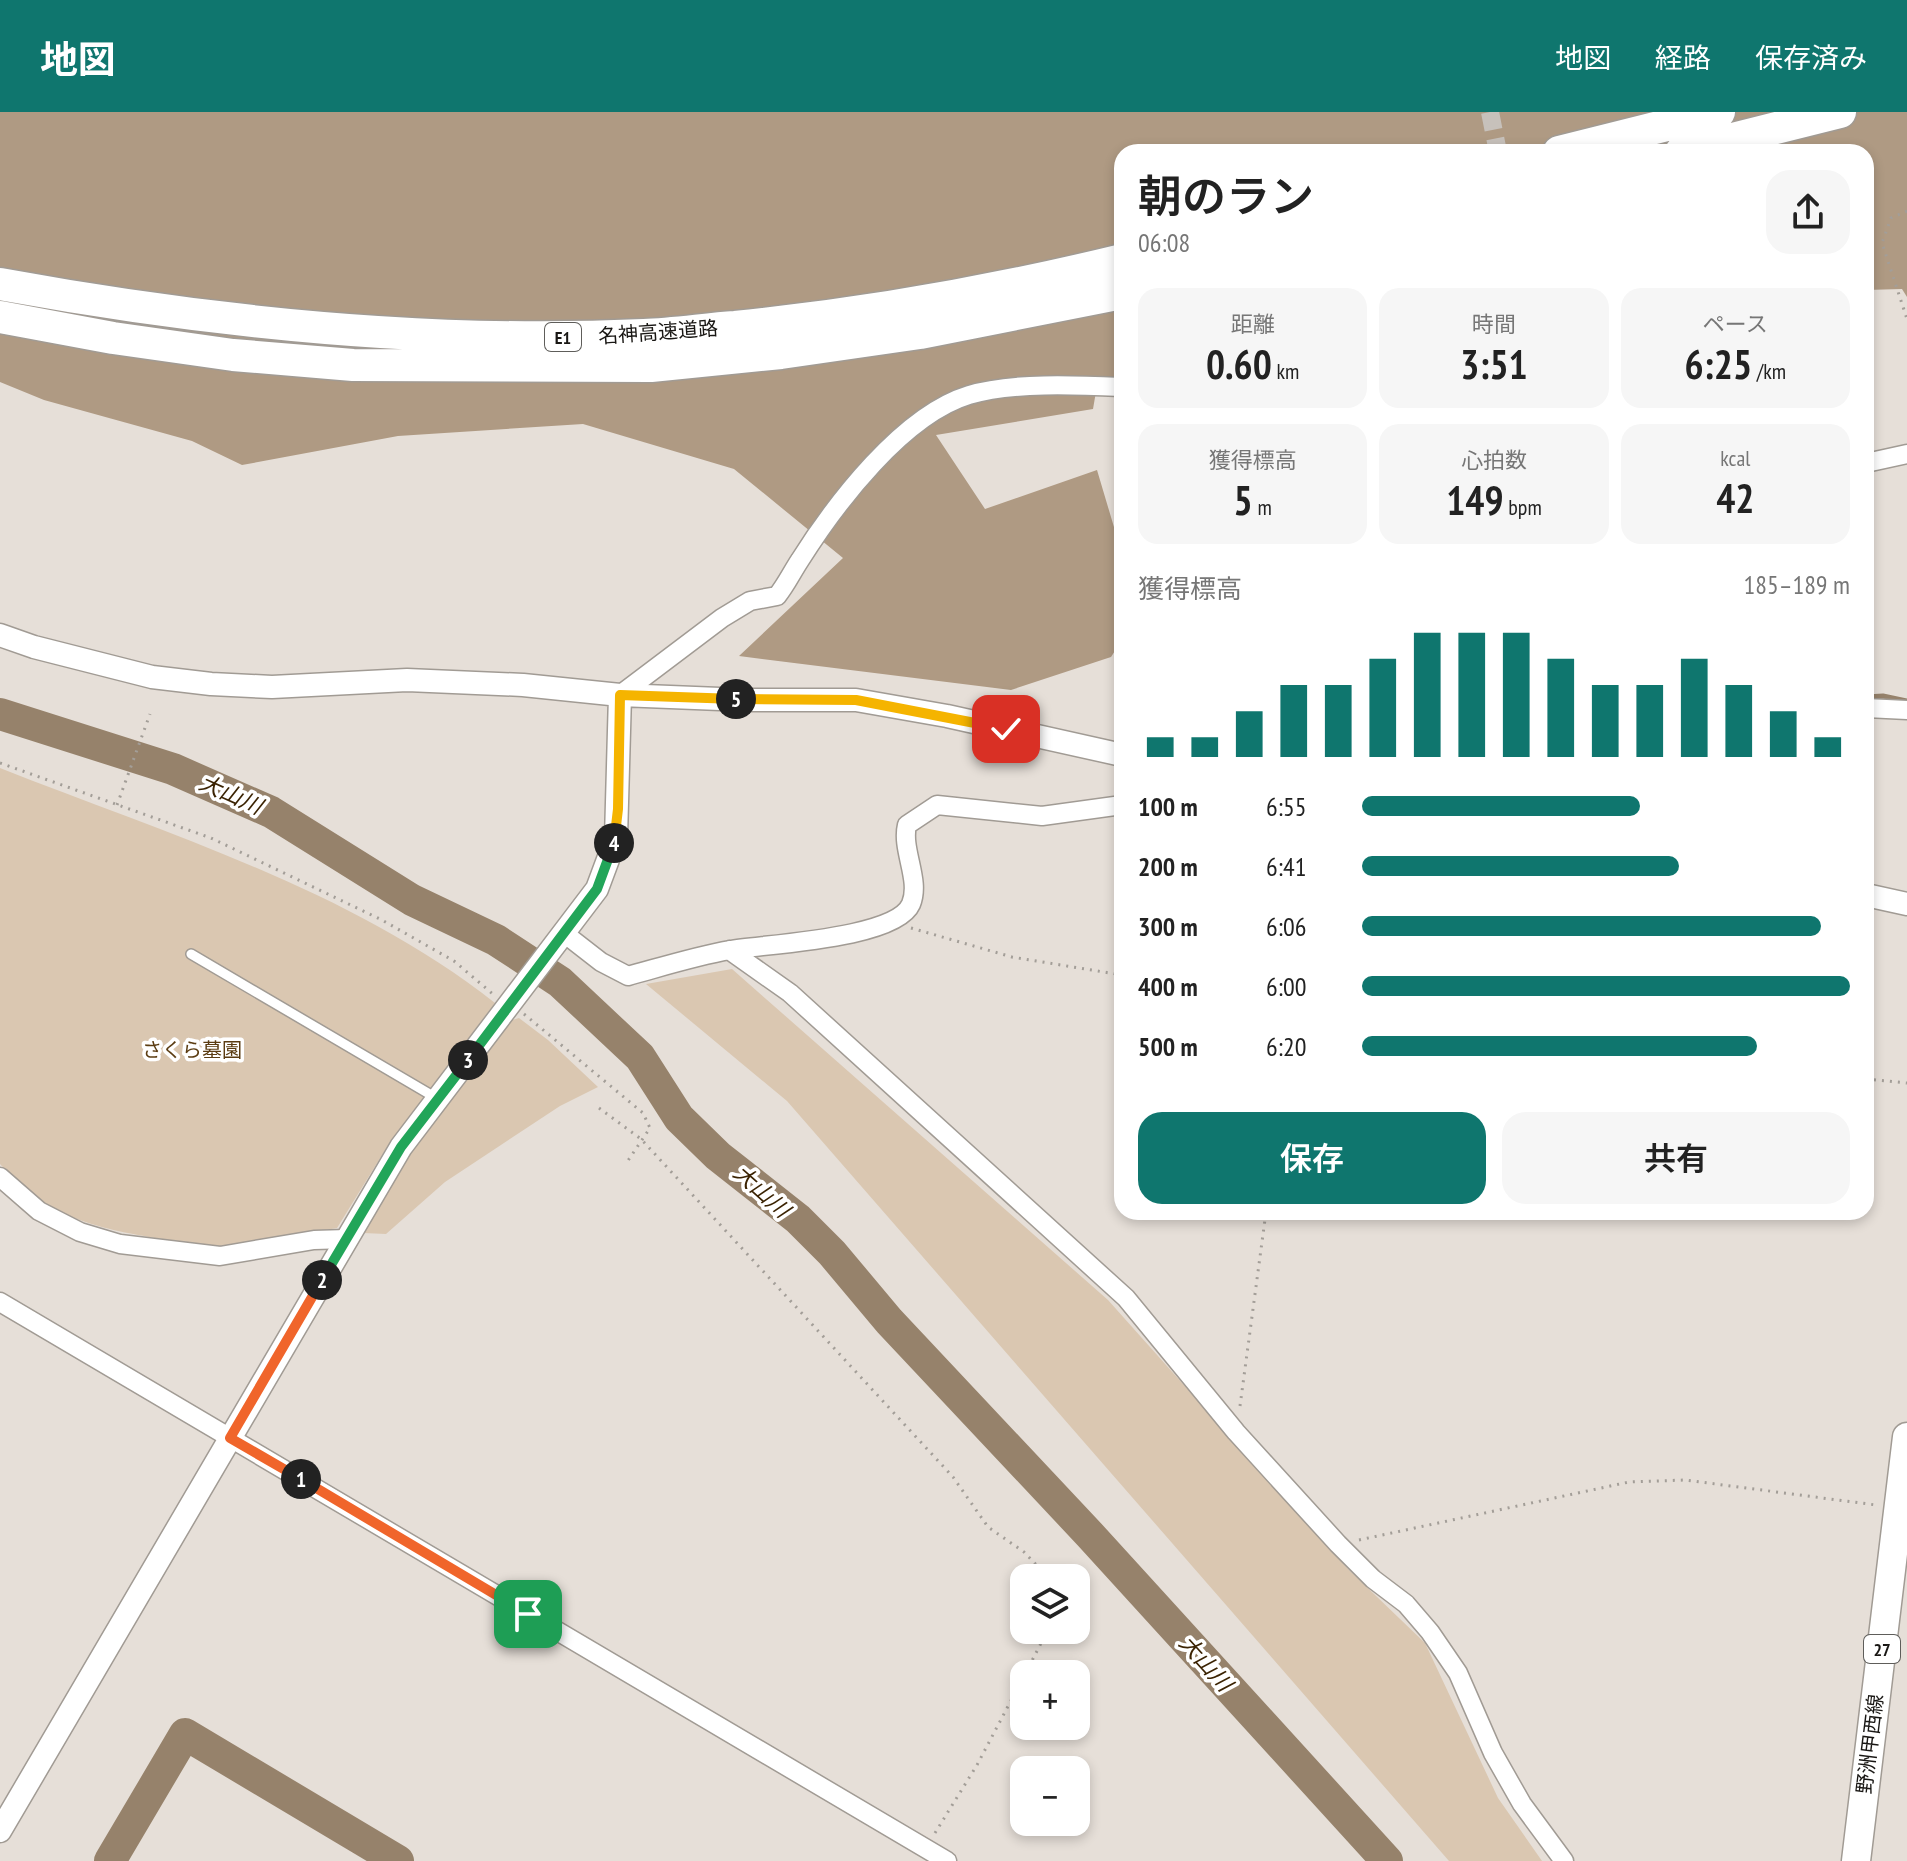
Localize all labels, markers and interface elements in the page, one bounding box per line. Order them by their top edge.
text: 地図 [40,34,116,83]
text: 地図 [1555,39,1611,76]
text: 経路 [1655,39,1711,76]
text: 保存済み [1755,39,1867,76]
text: 朝のラン [1138,167,1314,224]
button: share [1766,170,1850,254]
text: 06:08 [1138,226,1190,259]
text: 距離 [1231,310,1275,338]
text: 時間 [1472,310,1516,338]
text: ペース [1703,310,1768,338]
street label: 名神高速道路 [597,315,719,349]
road number: E1 [545,323,581,351]
text: 0.60 [1206,338,1272,390]
text: 3:51 [1460,338,1528,390]
text: 6:25 [1685,338,1752,390]
text: km [1272,357,1299,385]
text: /km [1752,357,1786,385]
text: kcal [1720,444,1750,472]
text: 獲得標高 [1209,446,1297,474]
text: 心拍数 [1461,446,1527,474]
text: 42 [1716,472,1754,524]
text: 5 [1234,474,1253,526]
text: 149 [1446,474,1504,526]
text: m [1253,493,1272,521]
text: bpm [1504,493,1542,521]
text: 185–189 m [1744,568,1850,601]
text: 獲得標高 [1138,572,1242,605]
pin: 5 [716,679,756,719]
text: 5 [731,685,741,713]
pin [972,695,1040,763]
icon: check [984,707,1028,751]
water label: 大山川 [195,768,269,821]
text: 100 m [1138,790,1198,823]
text: 6:55 [1266,790,1306,823]
pin: 4 [594,823,634,863]
text: 4 [609,829,619,857]
text: 200 m [1138,850,1198,883]
text: 6:41 [1266,850,1306,883]
text: 300 m [1138,910,1198,943]
text: 6:06 [1266,910,1306,943]
text: 400 m [1138,970,1198,1003]
text: 6:00 [1266,970,1306,1003]
text: 500 m [1138,1030,1198,1063]
text: 6:20 [1266,1030,1306,1063]
park label: さくら墓園 [142,1037,242,1063]
pin: 3 [448,1040,488,1080]
text: 3 [463,1046,473,1074]
button: 保存 [1138,1112,1486,1204]
button: 共有 [1502,1112,1850,1204]
water label: 大山川 [728,1159,797,1225]
pin: 2 [302,1260,342,1300]
text: 2 [317,1266,327,1294]
pin: 1 [281,1459,321,1499]
text: 1 [296,1465,306,1493]
map controls [1010,1564,1090,1836]
button: layers [1010,1564,1090,1644]
pin [494,1580,562,1648]
icon: arrive [506,1592,550,1636]
water label: 大山川 [1174,1629,1240,1698]
road number: 27 [1864,1635,1900,1663]
button: + [1010,1660,1090,1740]
street label: 野洲甲西線 [1851,1693,1889,1795]
button: − [1010,1756,1090,1836]

